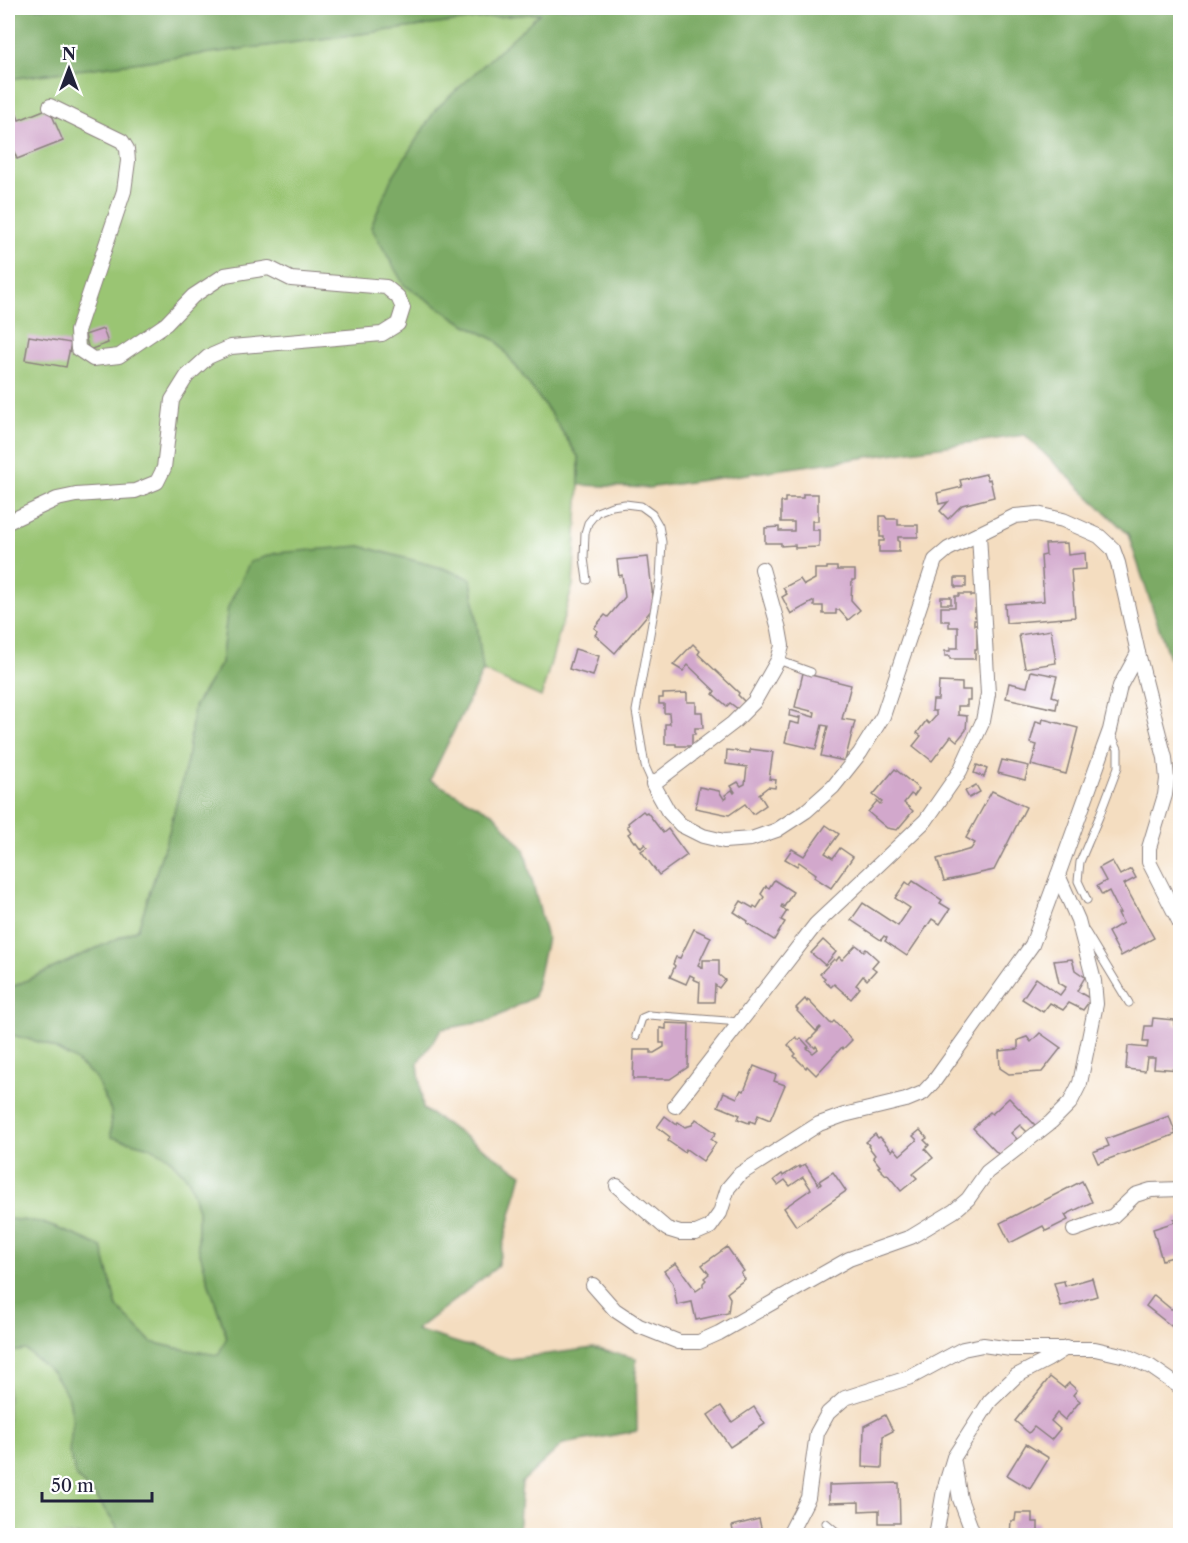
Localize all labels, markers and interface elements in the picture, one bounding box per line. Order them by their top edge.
north arrow [39,39,99,99]
text: N [62,44,76,64]
scale bar [42,1465,152,1503]
text: 50 m [51,1475,94,1497]

